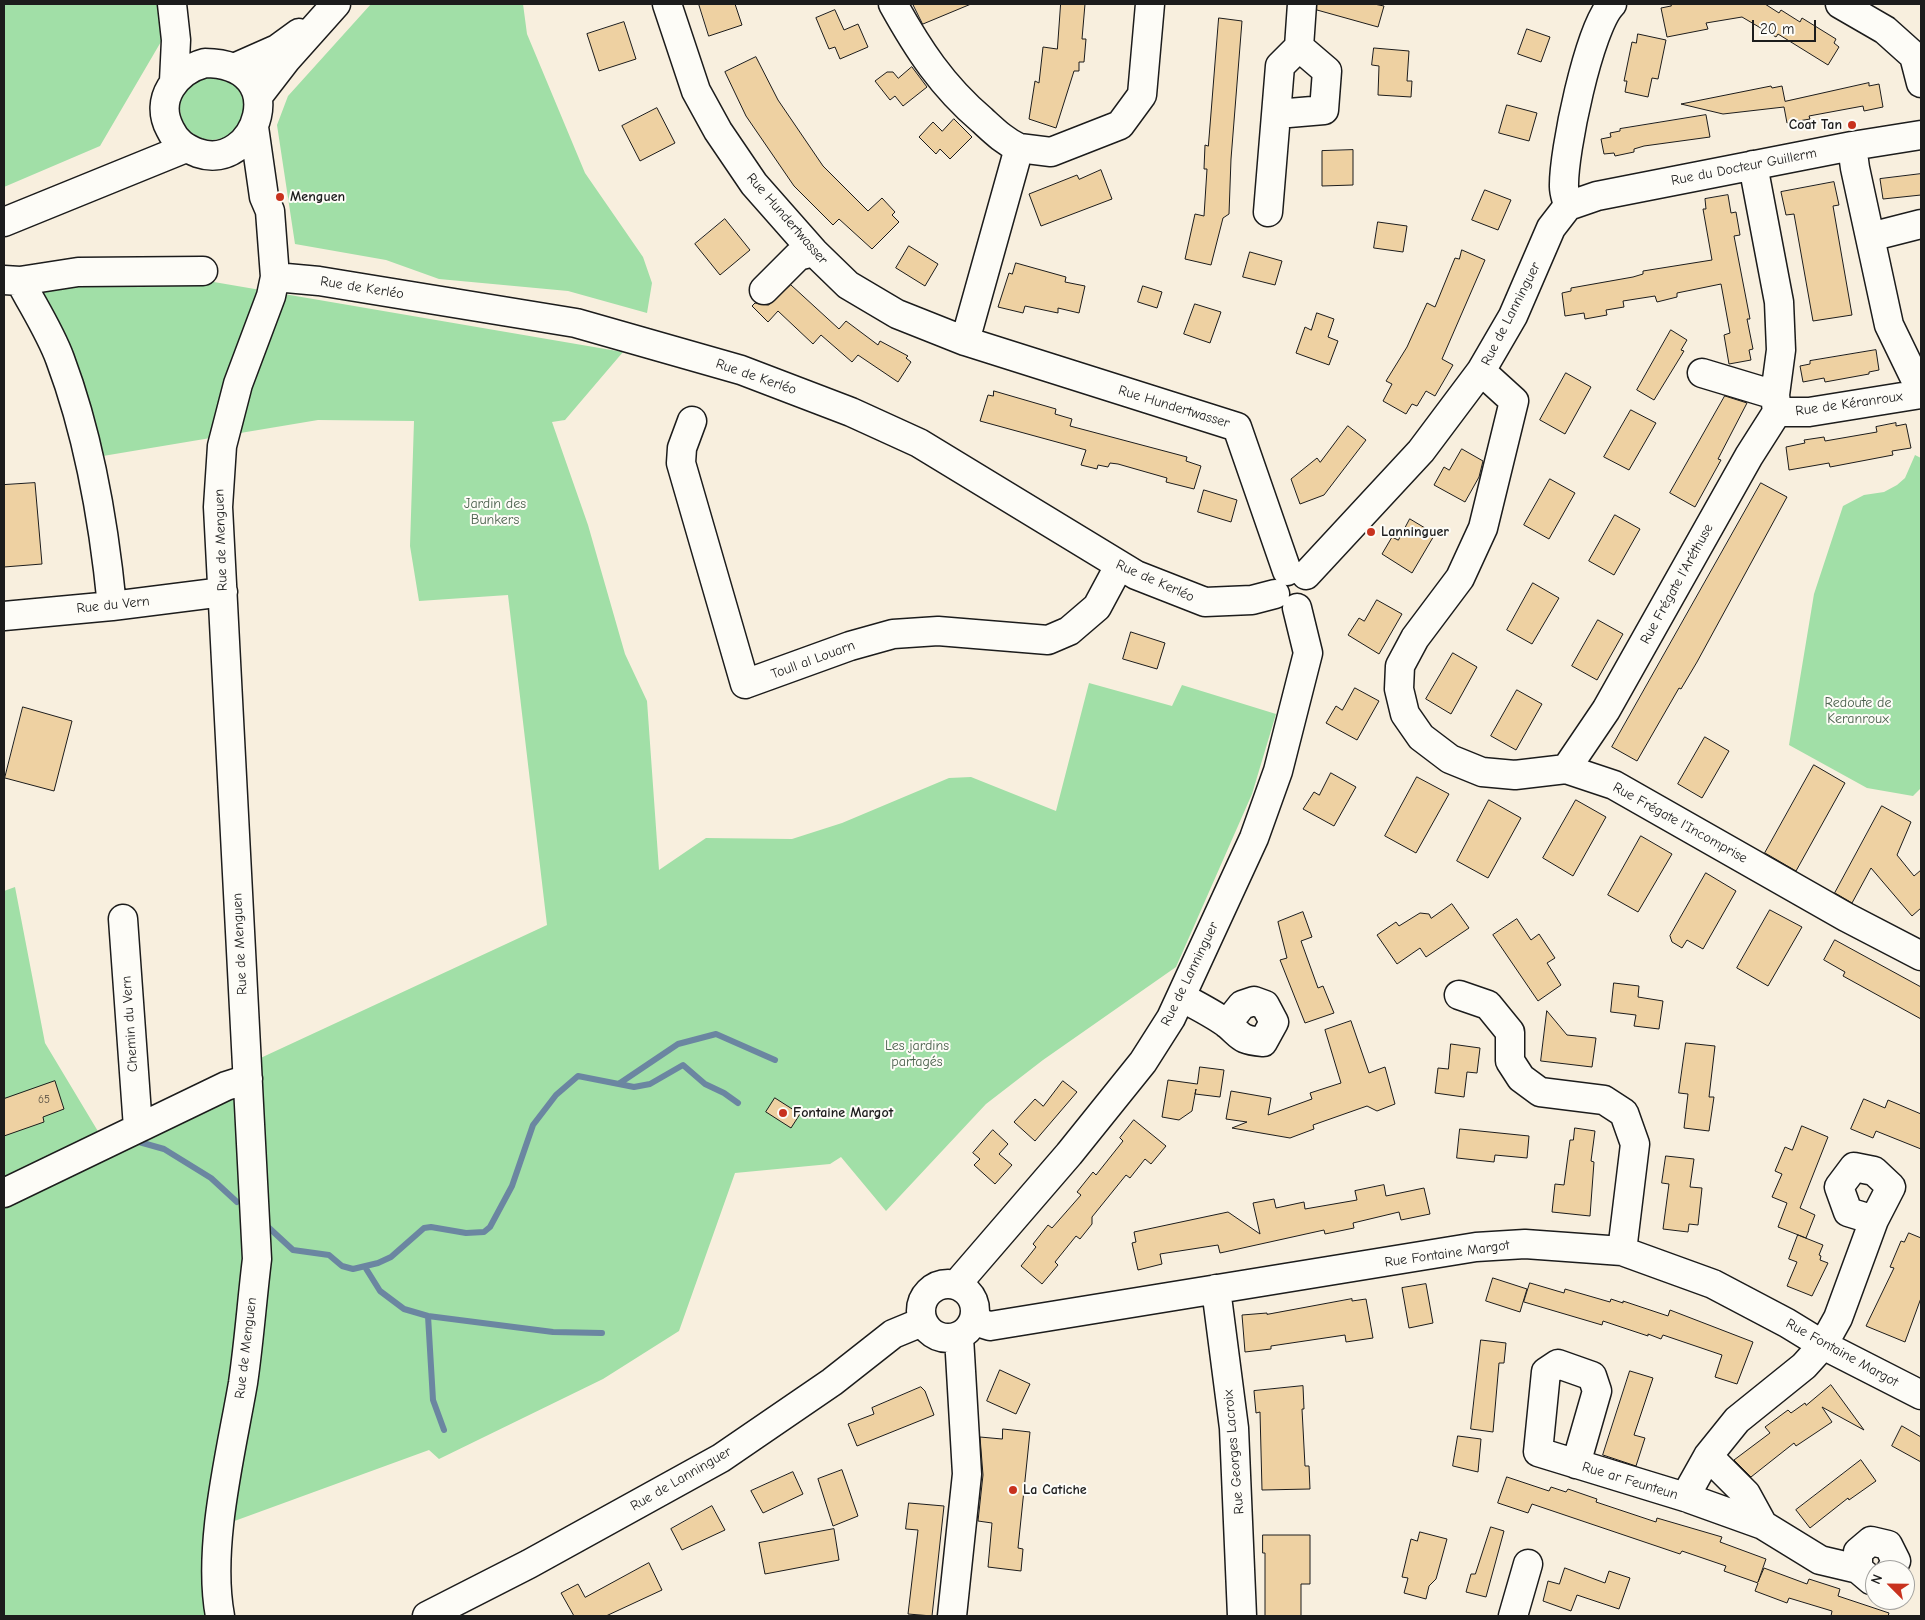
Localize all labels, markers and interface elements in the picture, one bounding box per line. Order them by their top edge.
scale bar [1755,10,1819,42]
text: 20 m [1760,20,1794,38]
place label: Coat Tan [1789,117,1842,133]
marker: Coat Tan [1846,119,1858,131]
street label: Rue du Docteur Guillerm [1670,145,1818,189]
street label: Rue Hundertwasser [743,170,831,268]
place label: Menguen [290,189,345,205]
marker: Menguen [274,191,286,203]
street label: Rue de Lanninguer [1478,259,1544,369]
street label: Rue de Kerléo [319,273,405,303]
street label: Rue de Kerléo [713,355,799,399]
street label: Rue Hundertwasser [1116,382,1232,432]
street label: Rue de Kéranroux [1794,388,1904,420]
street label: Rue de Menguen [211,489,231,591]
park label: Jardin des Bunkers [464,496,526,528]
street label: Rue Frégate l'Aréthuse [1637,521,1717,647]
place label: Lanninguer [1381,524,1449,540]
marker: Lanninguer [1365,526,1377,538]
street label: Rue de Kerléo [1113,556,1197,606]
street label: Rue du Vern [76,593,150,617]
street label: Toull al Louarn [769,637,857,683]
park label: Redoute de Keranroux [1825,695,1891,728]
street label: Rue Frégate l'Incomprise [1610,779,1750,867]
street label: Rue de Menguen [229,893,251,995]
street label: Rue de Lanninguer [1157,919,1223,1029]
street label: Chemin du Vern [118,975,142,1073]
park label: Les jardins partagés [885,1038,949,1070]
house number: 65 [38,1093,50,1107]
place label: Fontaine Margot [793,1105,893,1121]
marker: Fontaine Margot [777,1107,789,1119]
street label: Rue Fontaine Margot [1384,1237,1510,1271]
street label: Rue de Menguen [231,1296,261,1400]
street label: Rue Fontaine Margot [1783,1315,1901,1391]
street label: Rue Georges Lacroix [1220,1389,1248,1515]
street label: Rue de Lanninguer [628,1443,734,1515]
street label: Rue ar Feunteun [1580,1458,1680,1504]
place label: La Catiche [1023,1482,1087,1498]
marker: La Catiche [1007,1484,1019,1496]
north arrow [1865,1560,1915,1610]
text: N [1867,1572,1886,1587]

